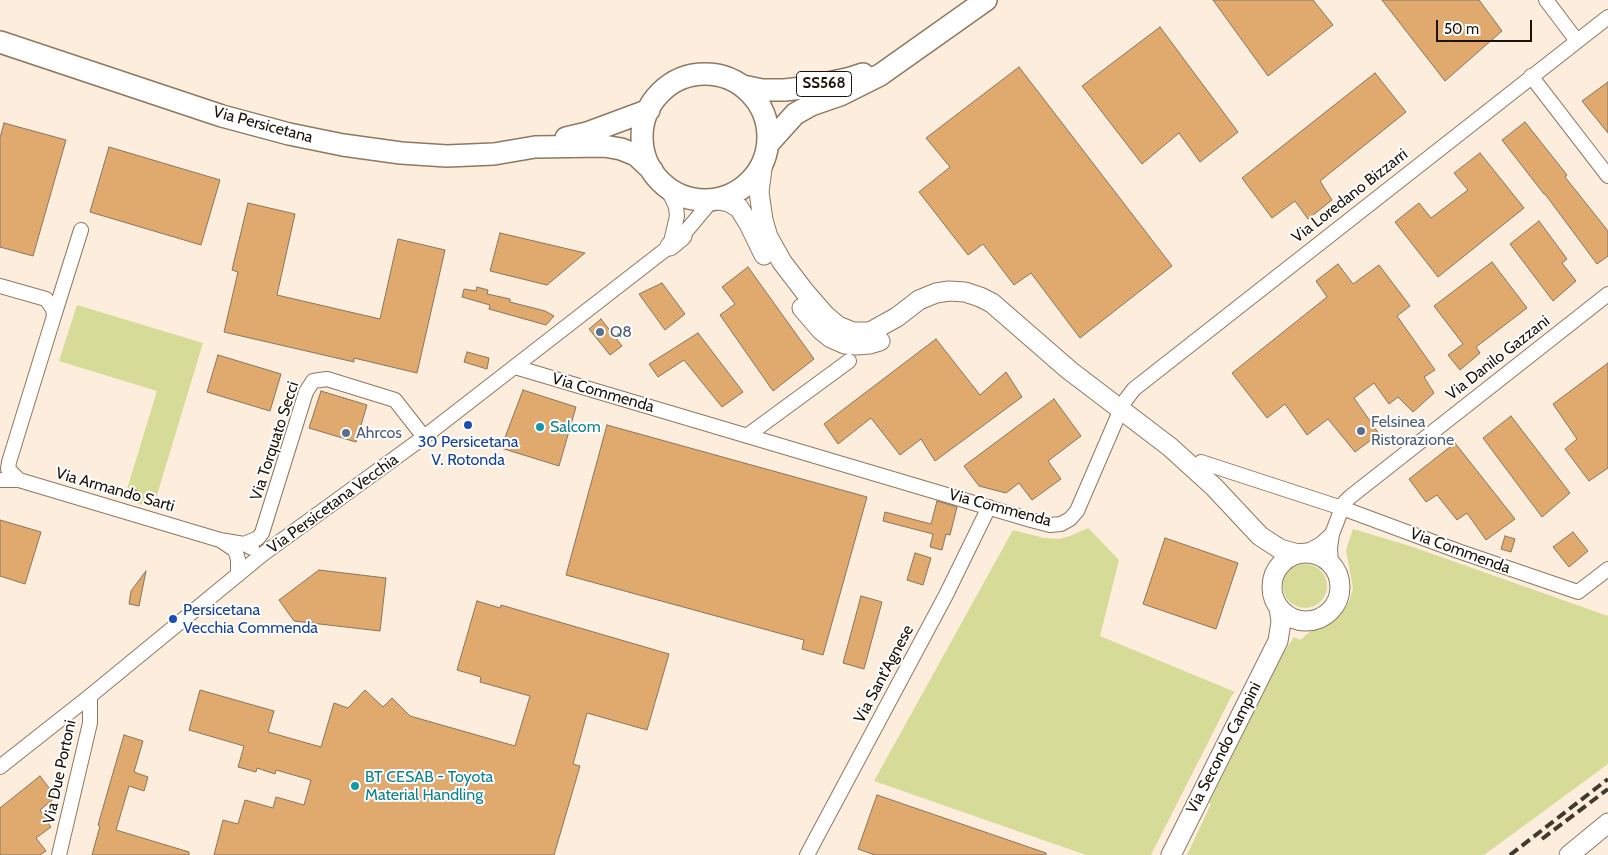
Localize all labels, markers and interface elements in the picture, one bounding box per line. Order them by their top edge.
scale bar [1438,10,1534,42]
text: 50 m [1444,20,1479,38]
road number: SS568 [796,72,852,96]
street label: Via Persicetana [211,102,315,148]
street label: Via Loredano Bizzarri [1288,145,1412,247]
street label: Via Danilo Gazzani [1442,312,1554,404]
place label: Q8 [610,322,632,342]
marker: Q8 [594,326,606,338]
street label: Via Commenda [550,369,656,417]
street label: Via Torquato Secci [247,379,303,503]
place label: Felsinea Ristorazione [1371,412,1454,450]
place label: Salcom [550,417,601,437]
marker: 30 Persicetana V. Rotonda [462,419,474,431]
marker: Salcom [534,421,546,433]
place label: Ahrcos [356,423,402,443]
marker: Felsinea Ristorazione [1355,425,1367,437]
marker: Ahrcos [340,427,352,439]
place label: 30 Persicetana V. Rotonda [418,432,518,470]
street label: Via Persicetana Vecchia [264,450,402,558]
street label: Via Armando Sarti [53,464,177,516]
street label: Via Commenda [947,485,1053,531]
street label: Via Commenda [1407,524,1513,578]
place label: Persicetana Vecchia Commenda [183,600,318,638]
marker: Persicetana Vecchia Commenda [167,613,179,625]
street label: Via Sant'Agnese [850,622,918,726]
street label: Via Secondo Campini [1183,679,1265,817]
street label: Via Due Portoni [40,718,80,826]
place label: BT CESAB - Toyota Material Handling [365,767,493,805]
marker: BT CESAB - Toyota Material Handling [349,780,361,792]

